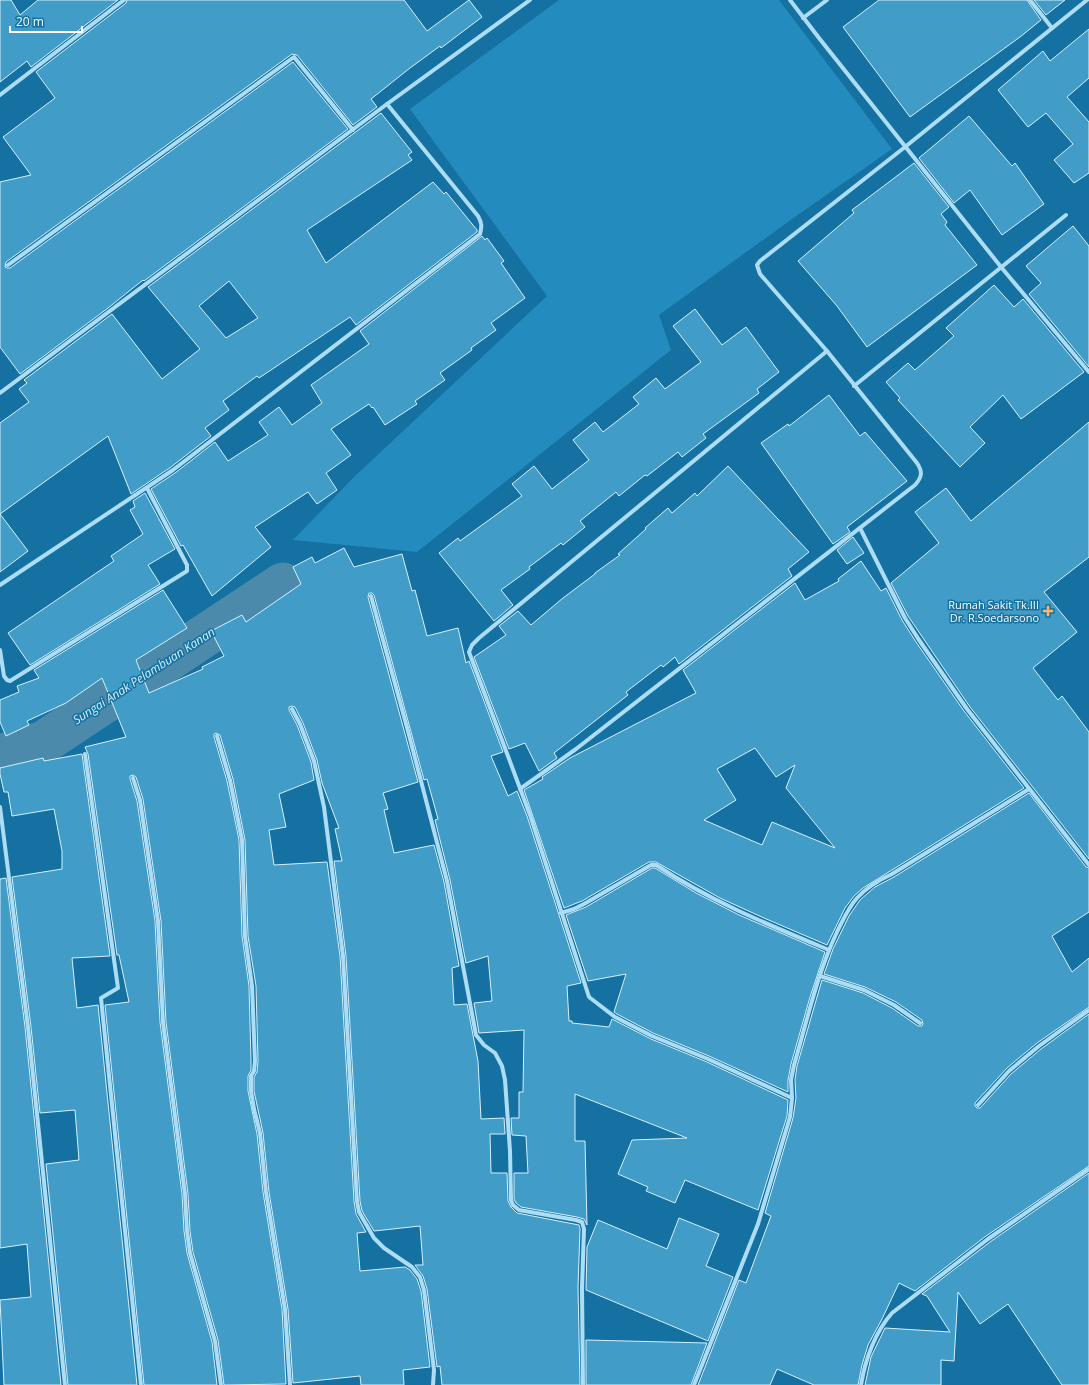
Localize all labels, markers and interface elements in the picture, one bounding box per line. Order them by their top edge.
scale bar [10,8,82,34]
text: 20 m [16,13,44,30]
place label: Rumah Sakit Tk.III Dr. R.Soedarsono [948,597,1039,625]
marker: Rumah Sakit Tk.III Dr. R.Soedarsono [1042,605,1054,617]
water label: Sungai Anak Pelambuan Kanan [69,623,218,728]

